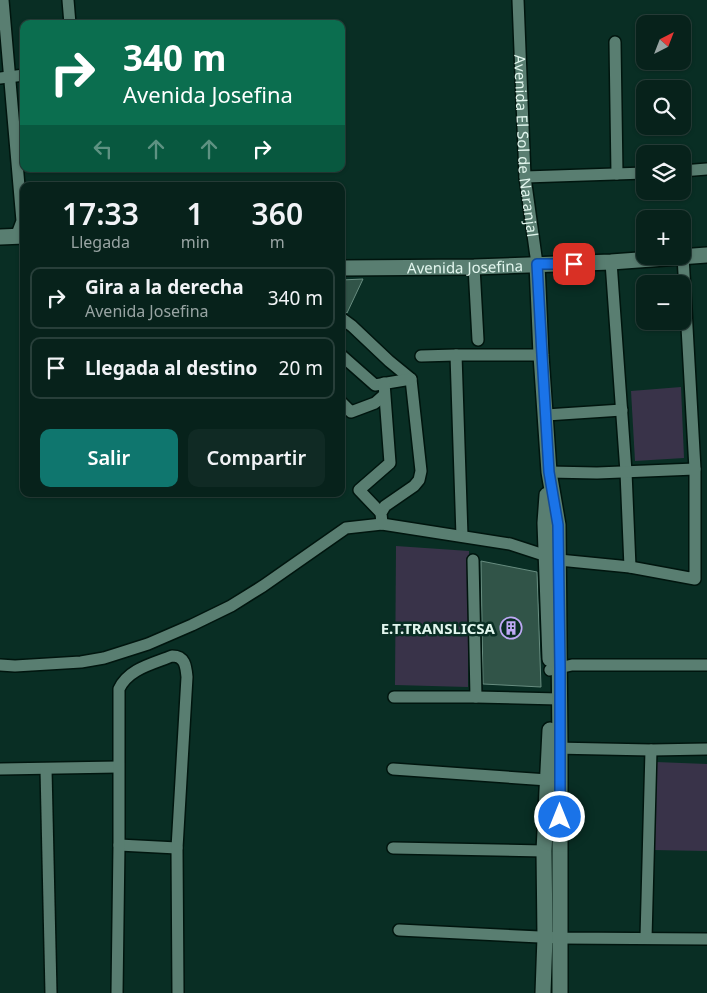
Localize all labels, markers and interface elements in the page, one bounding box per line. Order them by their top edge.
north arrow [636,15,691,70]
map controls [636,15,691,330]
text: 340 m [123,34,226,81]
icon: right [40,40,105,105]
street label: Avenida El Sol de Naranjal [510,54,543,238]
text: Avenida Josefina [123,79,293,109]
button: search [636,80,691,135]
icon: left [89,135,117,163]
icon: ahead [142,135,170,163]
icon: ahead [195,135,223,163]
icon: right [248,135,276,163]
button: layers [636,145,691,200]
text: 17:33 [62,193,139,234]
text: 1 [187,193,204,234]
text: 360 [252,193,303,234]
button: + [636,210,691,265]
text: Llegada [71,231,130,253]
text: min [181,231,210,253]
text: m [270,231,285,253]
pin [553,243,595,285]
icon: arrive [560,250,588,278]
street label: Avenida Josefina [407,255,523,278]
text: Gira a la derecha [85,274,244,300]
button: − [636,275,691,330]
icon: right [42,284,70,312]
text: 340 m [268,285,323,311]
text: Avenida Josefina [85,300,209,322]
icon: arrive [42,354,70,382]
text: Llegada al destino [85,355,257,381]
text: 20 m [279,355,323,381]
button: Salir [40,429,178,487]
button: Compartir [188,429,325,487]
building icon: E.T.TRANSLICSA [499,616,523,640]
place label: E.T.TRANSLICSA [381,618,496,638]
position arrow [533,790,585,842]

